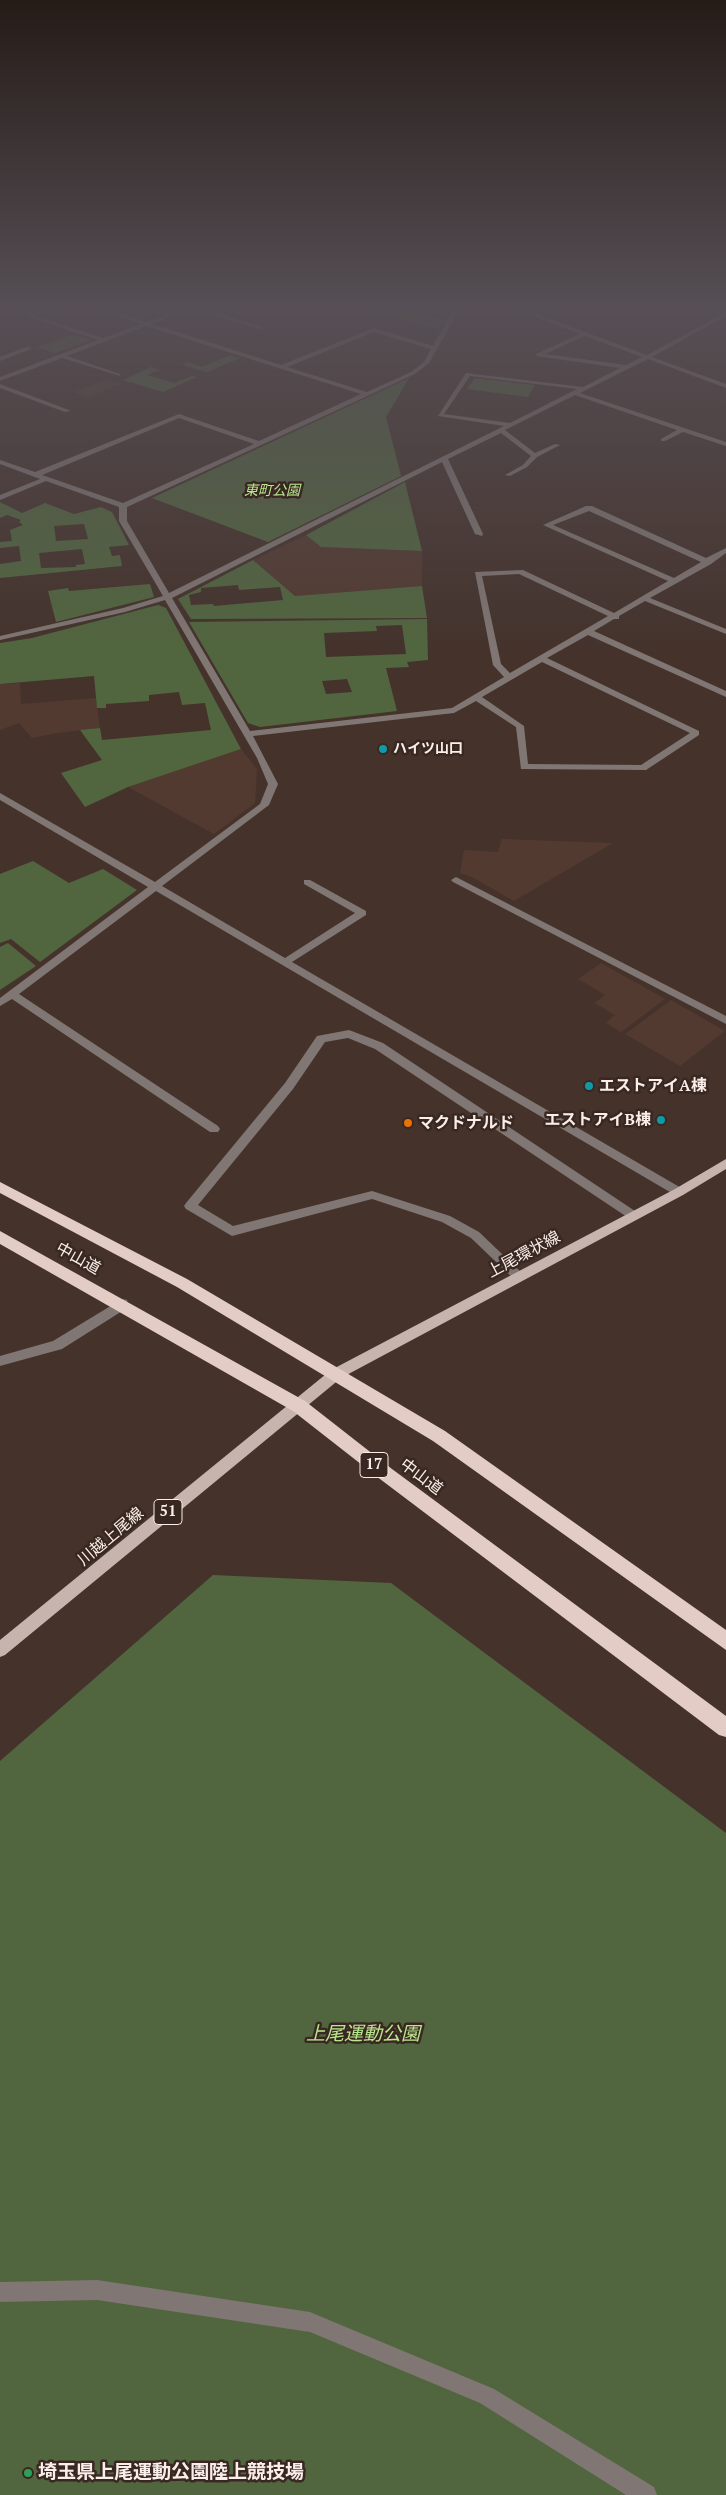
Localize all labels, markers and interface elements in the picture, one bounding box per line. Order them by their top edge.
park label: 東町公園 [244,483,300,499]
place label: ハイツ山口 [393,741,463,757]
marker: ハイツ山口 [377,743,389,755]
place label: エストアイA棟 [599,1076,707,1096]
marker: エストアイA棟 [583,1080,595,1092]
place label: エストアイB棟 [545,1110,651,1130]
place label: マクドナルド [418,1113,514,1133]
marker: エストアイB棟 [655,1114,667,1126]
marker: マクドナルド [402,1117,414,1129]
street label: 上尾環状線 [484,1228,564,1282]
street label: 中山道 [52,1239,104,1279]
road number: 17 [360,1452,388,1478]
street label: 中山道 [396,1455,446,1499]
road number: 51 [154,1500,182,1524]
street label: 川越上尾線 [74,1504,148,1570]
park label: 上尾運動公園 [306,2024,420,2046]
place label: 埼玉県上尾運動公園陸上競技場 [38,2462,304,2484]
marker: 埼玉県上尾運動公園陸上競技場 [22,2467,34,2479]

